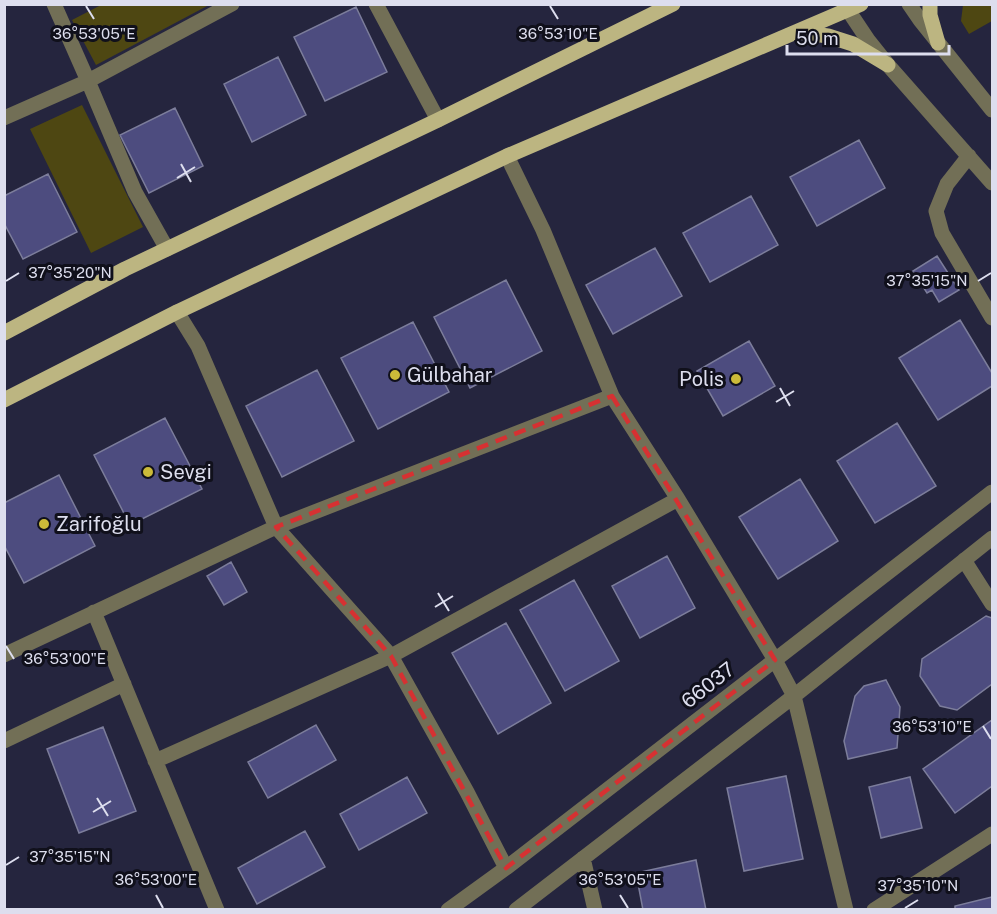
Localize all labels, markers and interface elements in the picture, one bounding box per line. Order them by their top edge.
scale bar [787,18,949,56]
text: 36°53'05"E [53,25,135,42]
text: 36°53'10"E [518,25,598,42]
text: 50 m [796,28,839,49]
text: 37°35'20"N [28,264,112,281]
text: 37°35'15"N [886,272,968,289]
place label: Gülbahar [407,363,493,387]
place label: Polis [679,367,724,391]
marker: Gülbahar [388,368,402,382]
marker: Polis [729,372,743,386]
place label: Sevgi [160,460,212,484]
marker: Sevgi [141,465,155,479]
place label: Zarifoğlu [56,512,142,536]
marker: Zarifoğlu [37,517,51,531]
text: 36°53'00"E [24,650,106,667]
street label: 66037 [677,657,739,713]
text: 36°53'10"E [892,718,972,735]
text: 37°35'15"N [29,848,111,865]
text: 36°53'00"E [115,871,197,888]
text: 36°53'05"E [579,871,661,888]
text: 37°35'10"N [878,877,958,894]

